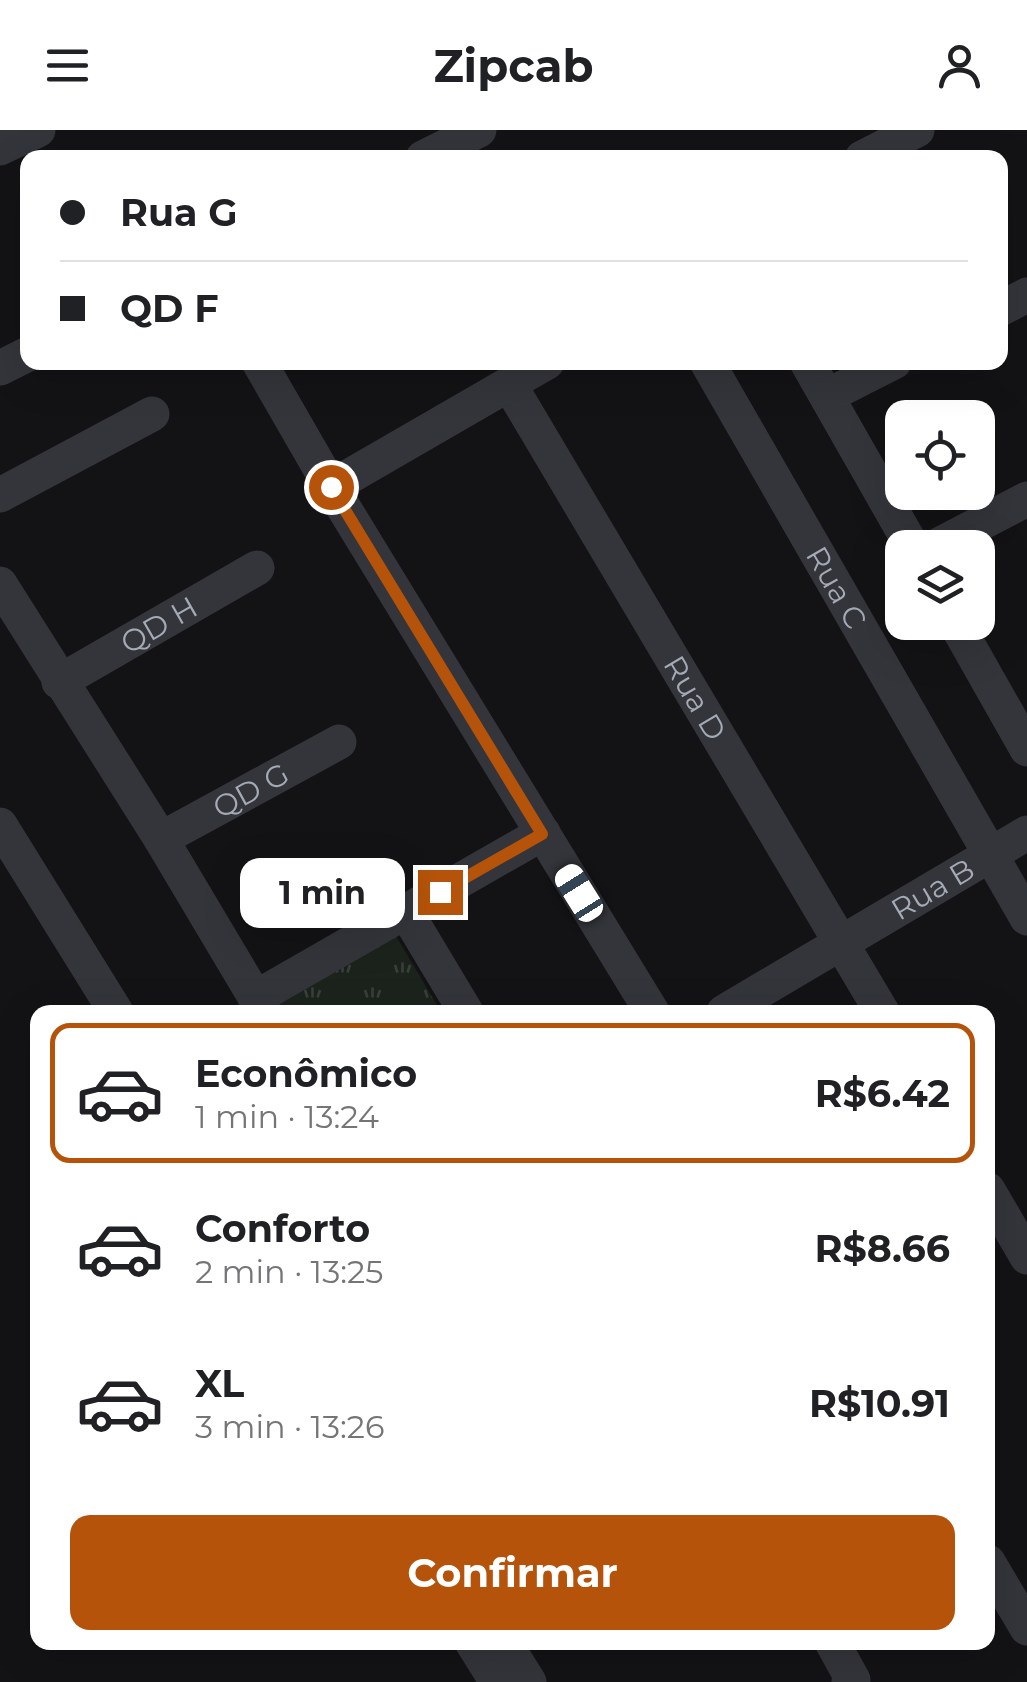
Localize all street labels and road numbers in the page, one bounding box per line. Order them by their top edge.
street label: Rua C [799,540,875,635]
street label: QD H [114,588,204,661]
street label: Rua D [656,649,735,747]
street label: QD G [206,755,295,826]
street label: Rua B [884,850,981,928]

